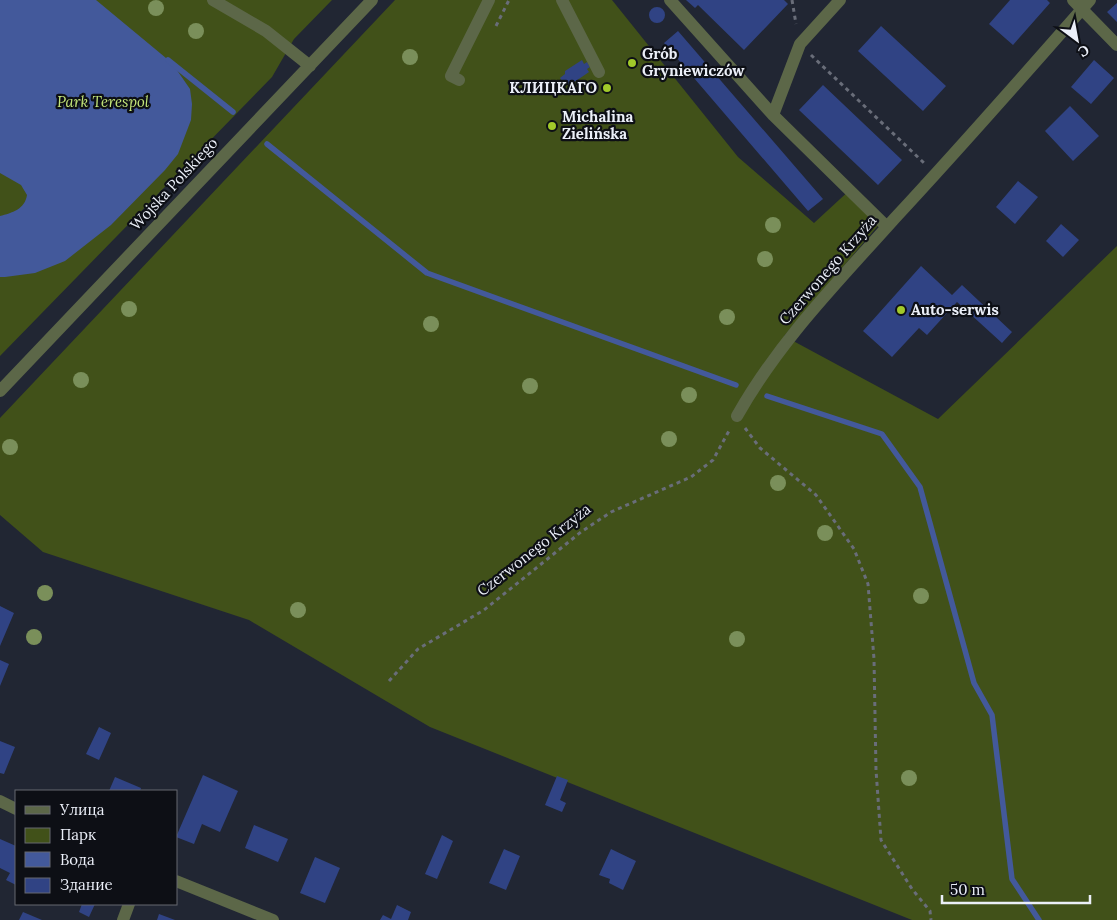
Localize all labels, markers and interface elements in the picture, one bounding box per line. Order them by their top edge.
north arrow [1052,15,1102,65]
text: С [1075,41,1093,61]
place label: Grób Gryniewiczów [642,44,745,80]
marker: Grób Gryniewiczów [626,57,638,69]
place label: КЛИЦКАГО [509,78,597,97]
marker: КЛИЦКАГО [601,82,613,94]
park label: Park Terespol [57,92,150,111]
place label: Michalina Zielińska [562,107,633,143]
marker: Michalina Zielińska [546,120,558,132]
street label: Wojska Polskiego [126,133,222,234]
street label: Czerwonego Krzyża [775,211,881,328]
place label: Auto-serwis [911,300,999,319]
marker: Auto-serwis [895,304,907,316]
street label: Czerwonego Krzyża [473,499,595,600]
legend [15,790,178,905]
text: Улица [59,800,105,819]
text: Парк [60,825,96,844]
text: Вода [60,850,95,869]
scale bar [942,872,1090,904]
text: Здание [60,875,113,894]
text: 50 m [950,880,985,899]

